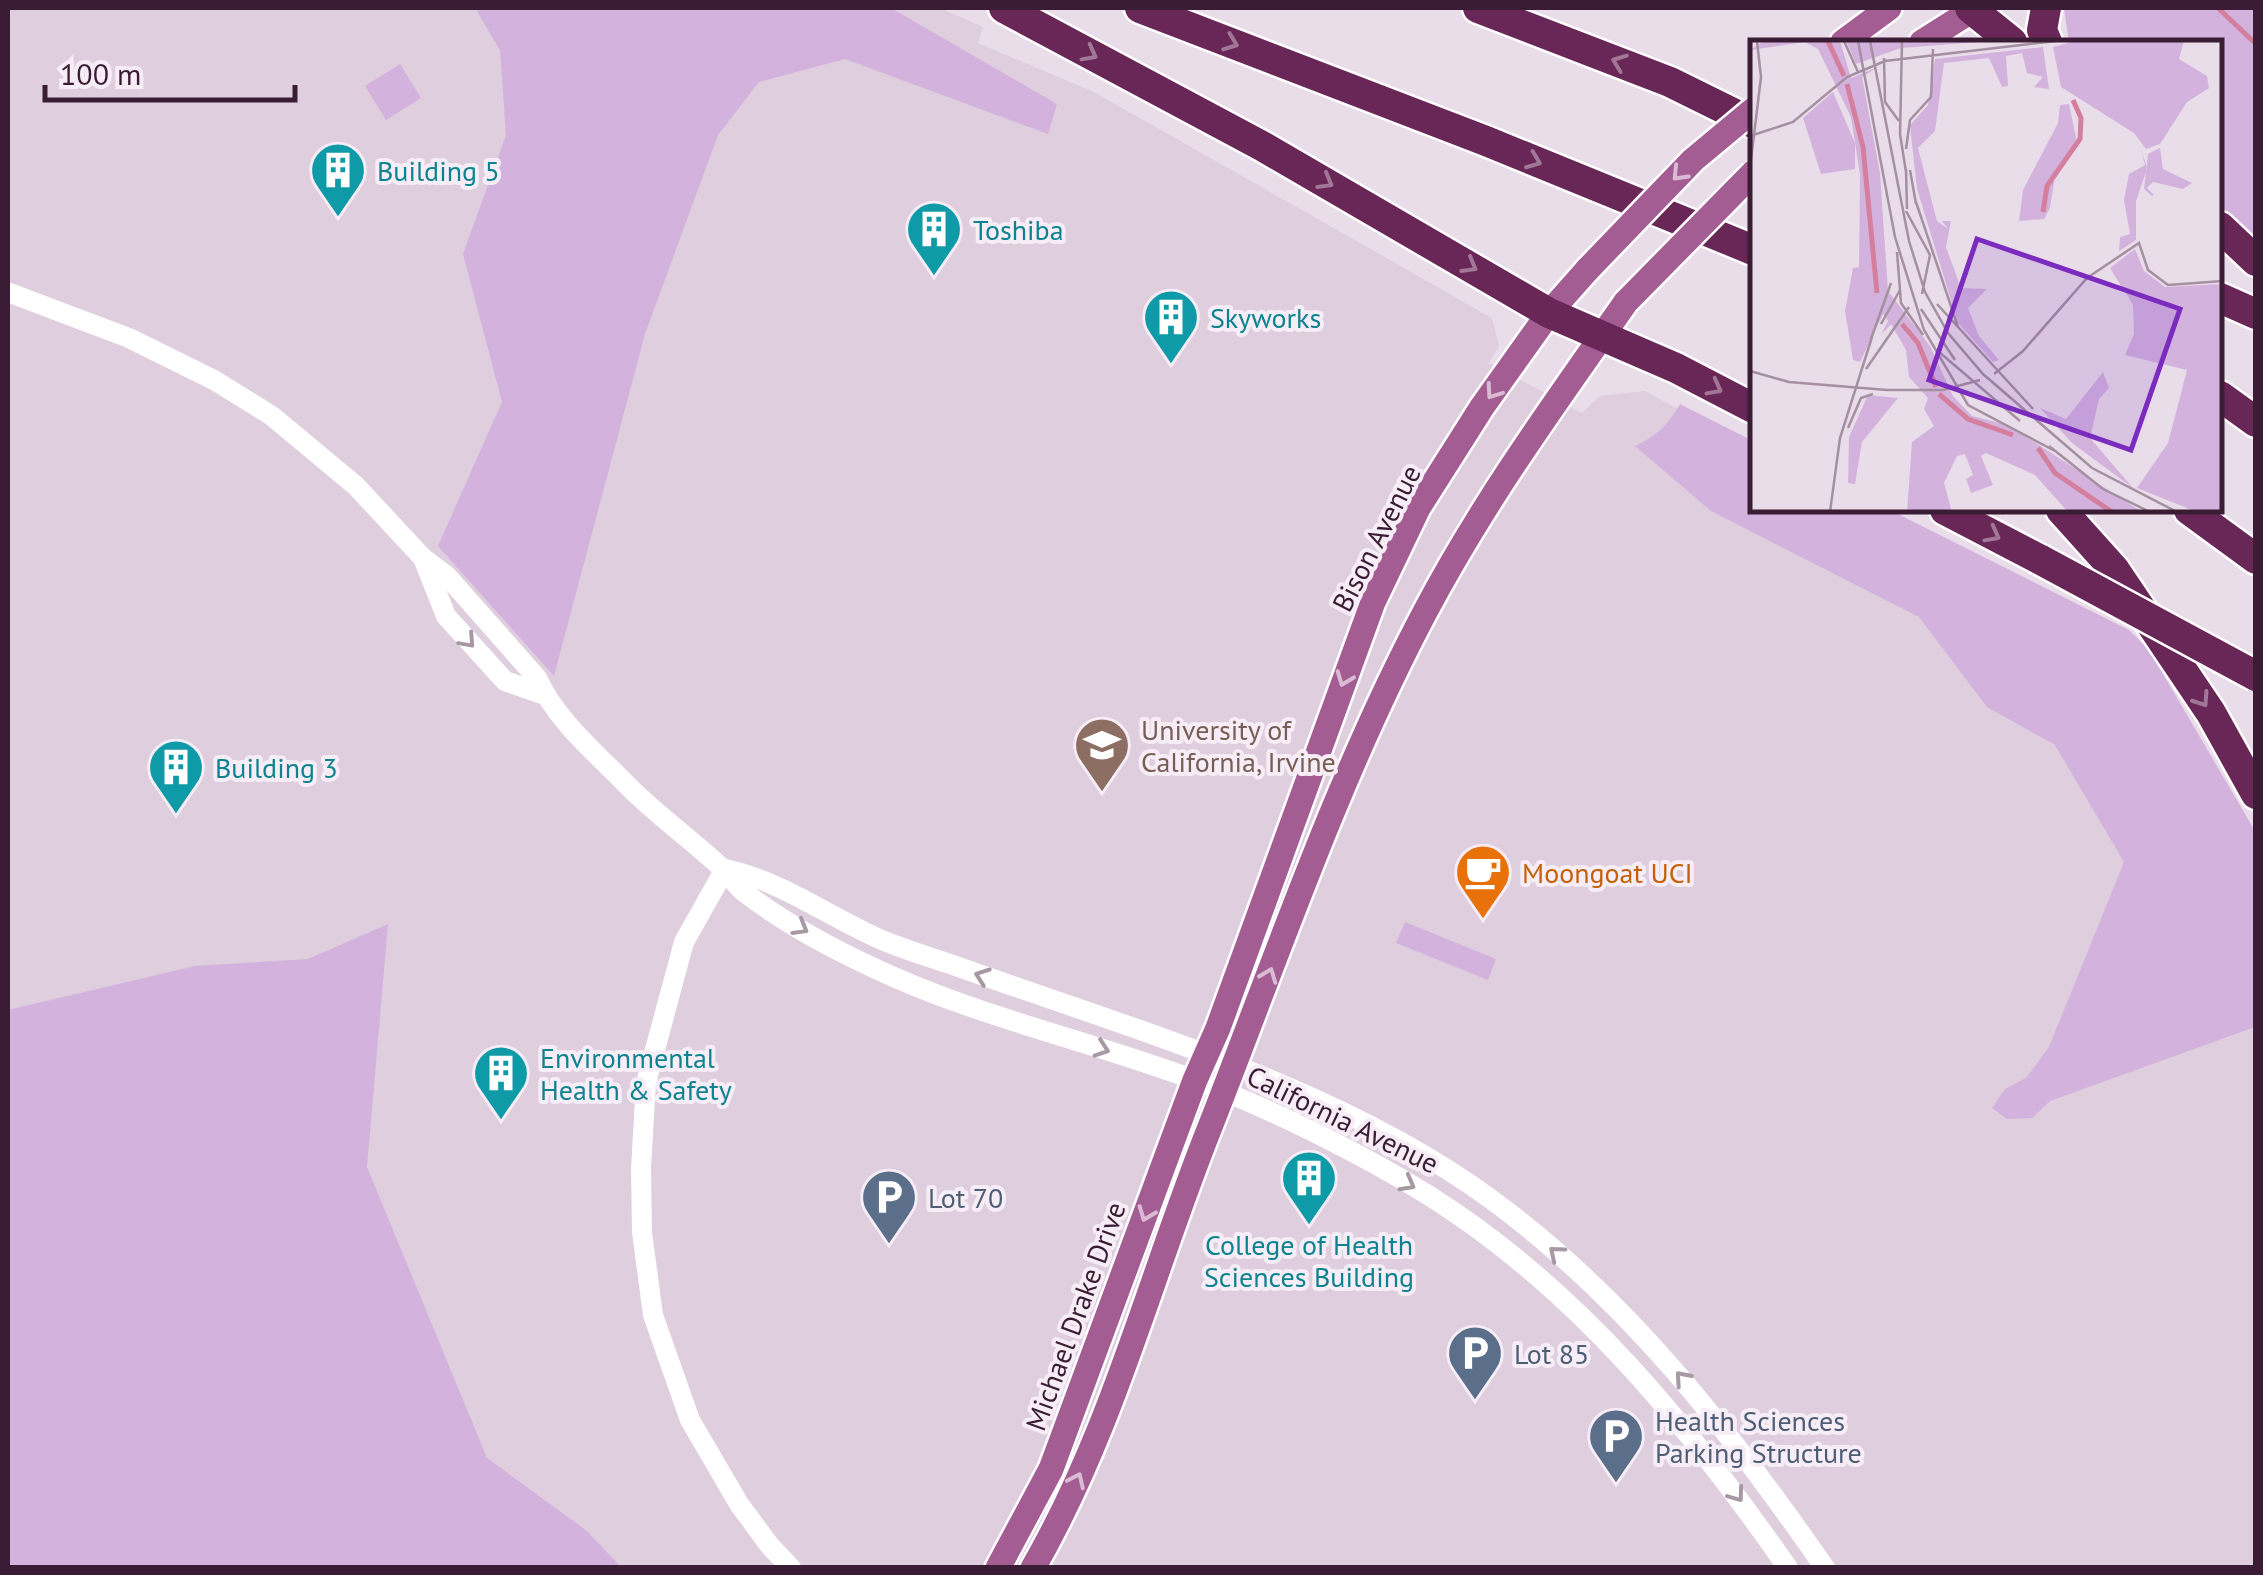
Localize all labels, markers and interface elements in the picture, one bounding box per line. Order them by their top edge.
one-way arrow [1221,31,1238,51]
scale bar [45,40,295,102]
inset map [1750,40,2223,512]
one-way arrow [1080,41,1098,61]
one-way arrow [1611,53,1628,73]
text: 100 m [60,54,141,93]
building icon: Building 5 [308,140,368,219]
one-way arrow [1524,149,1541,169]
place label: Building 5 [377,152,500,189]
one-way arrow [1673,163,1691,181]
one-way arrow [1316,170,1334,190]
building icon: Toshiba [904,199,964,278]
place label: Toshiba [973,211,1064,248]
one-way arrow [1459,254,1477,273]
building icon: Skyworks [1141,287,1201,366]
place label: Skyworks [1210,299,1321,336]
one-way arrow [1704,376,1722,395]
one-way arrow [1487,381,1505,399]
street label: Bison Avenue [1323,458,1429,618]
one-way arrow [1983,523,2001,542]
one-way arrow [457,629,475,648]
one-way arrow [1335,670,1356,687]
one-way arrow [2190,689,2209,707]
place label: University of California, Irvine [1141,711,1336,780]
school or university icon: University of California, Irvine [1072,715,1132,794]
building icon: Building 3 [146,737,206,816]
place label: Building 3 [215,749,338,786]
cafe icon: Moongoat UCI [1453,842,1513,921]
place label: Moongoat UCI [1522,854,1693,891]
one-way arrow [790,916,808,936]
one-way arrow [975,967,992,988]
one-way arrow [1257,967,1278,984]
one-way arrow [1093,1037,1110,1057]
place label: Environmental Health & Safety [540,1039,732,1108]
building icon: Environmental Health & Safety [471,1043,531,1122]
street label: California Avenue [1241,1057,1445,1181]
building icon: College of Health Sciences Building [1279,1148,1339,1227]
parking icon: Lot 70 [859,1167,919,1246]
one-way arrow [1397,1172,1415,1192]
place label: Lot 70 [928,1179,1003,1216]
street label: Michael Drake Drive [1016,1197,1134,1435]
one-way arrow [1137,1204,1157,1222]
place label: College of Health Sciences Building [1204,1226,1414,1295]
one-way arrow [1550,1246,1568,1264]
parking icon: Lot 85 [1445,1323,1505,1402]
place label: Lot 85 [1514,1335,1589,1372]
one-way arrow [1675,1371,1693,1390]
place label: Health Sciences Parking Structure [1655,1402,1862,1471]
parking icon: Health Sciences Parking Structure [1586,1406,1646,1485]
one-way arrow [1065,1473,1085,1491]
one-way arrow [1725,1484,1742,1502]

